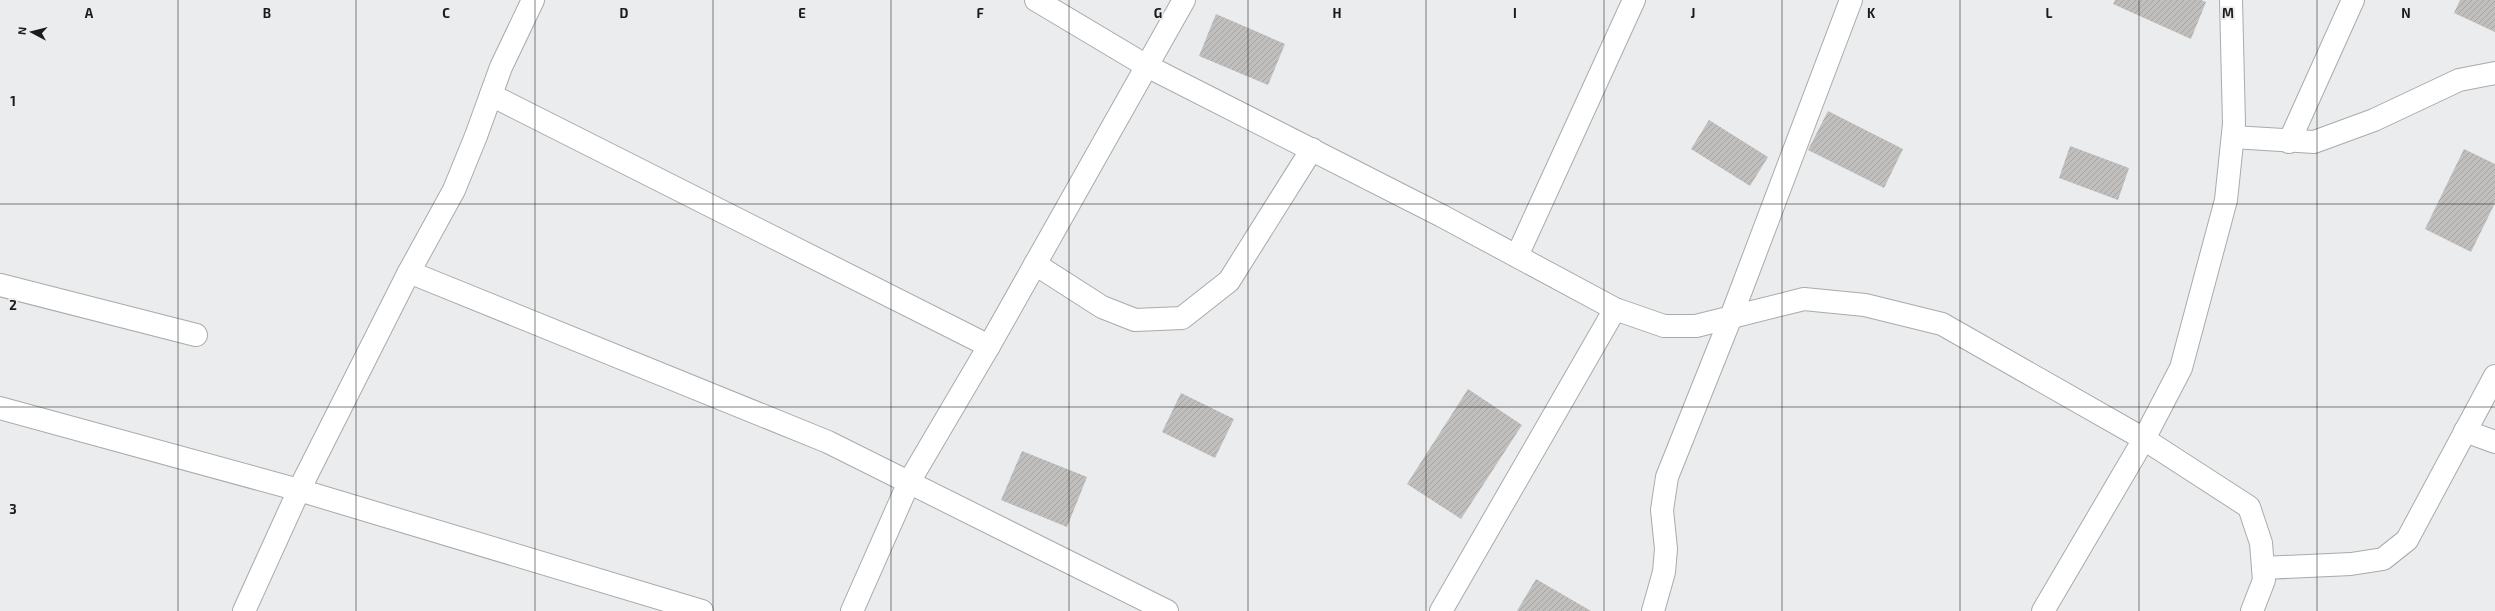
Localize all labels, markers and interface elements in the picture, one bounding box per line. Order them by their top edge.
text: A [85,5,94,21]
text: B [263,5,271,21]
text: C [442,5,450,21]
text: D [620,5,629,21]
text: E [798,5,806,21]
text: F [976,5,984,21]
text: G [1154,5,1162,21]
text: H [1333,5,1342,21]
text: I [1513,5,1517,21]
text: J [1691,5,1695,21]
text: K [1867,5,1876,21]
text: L [2046,5,2053,21]
text: M [2222,5,2234,21]
text: N [2401,5,2411,21]
north arrow [12,12,52,52]
text: N [15,26,29,35]
text: 1 [10,93,16,109]
text: 2 [9,297,17,313]
text: 3 [9,501,17,517]

